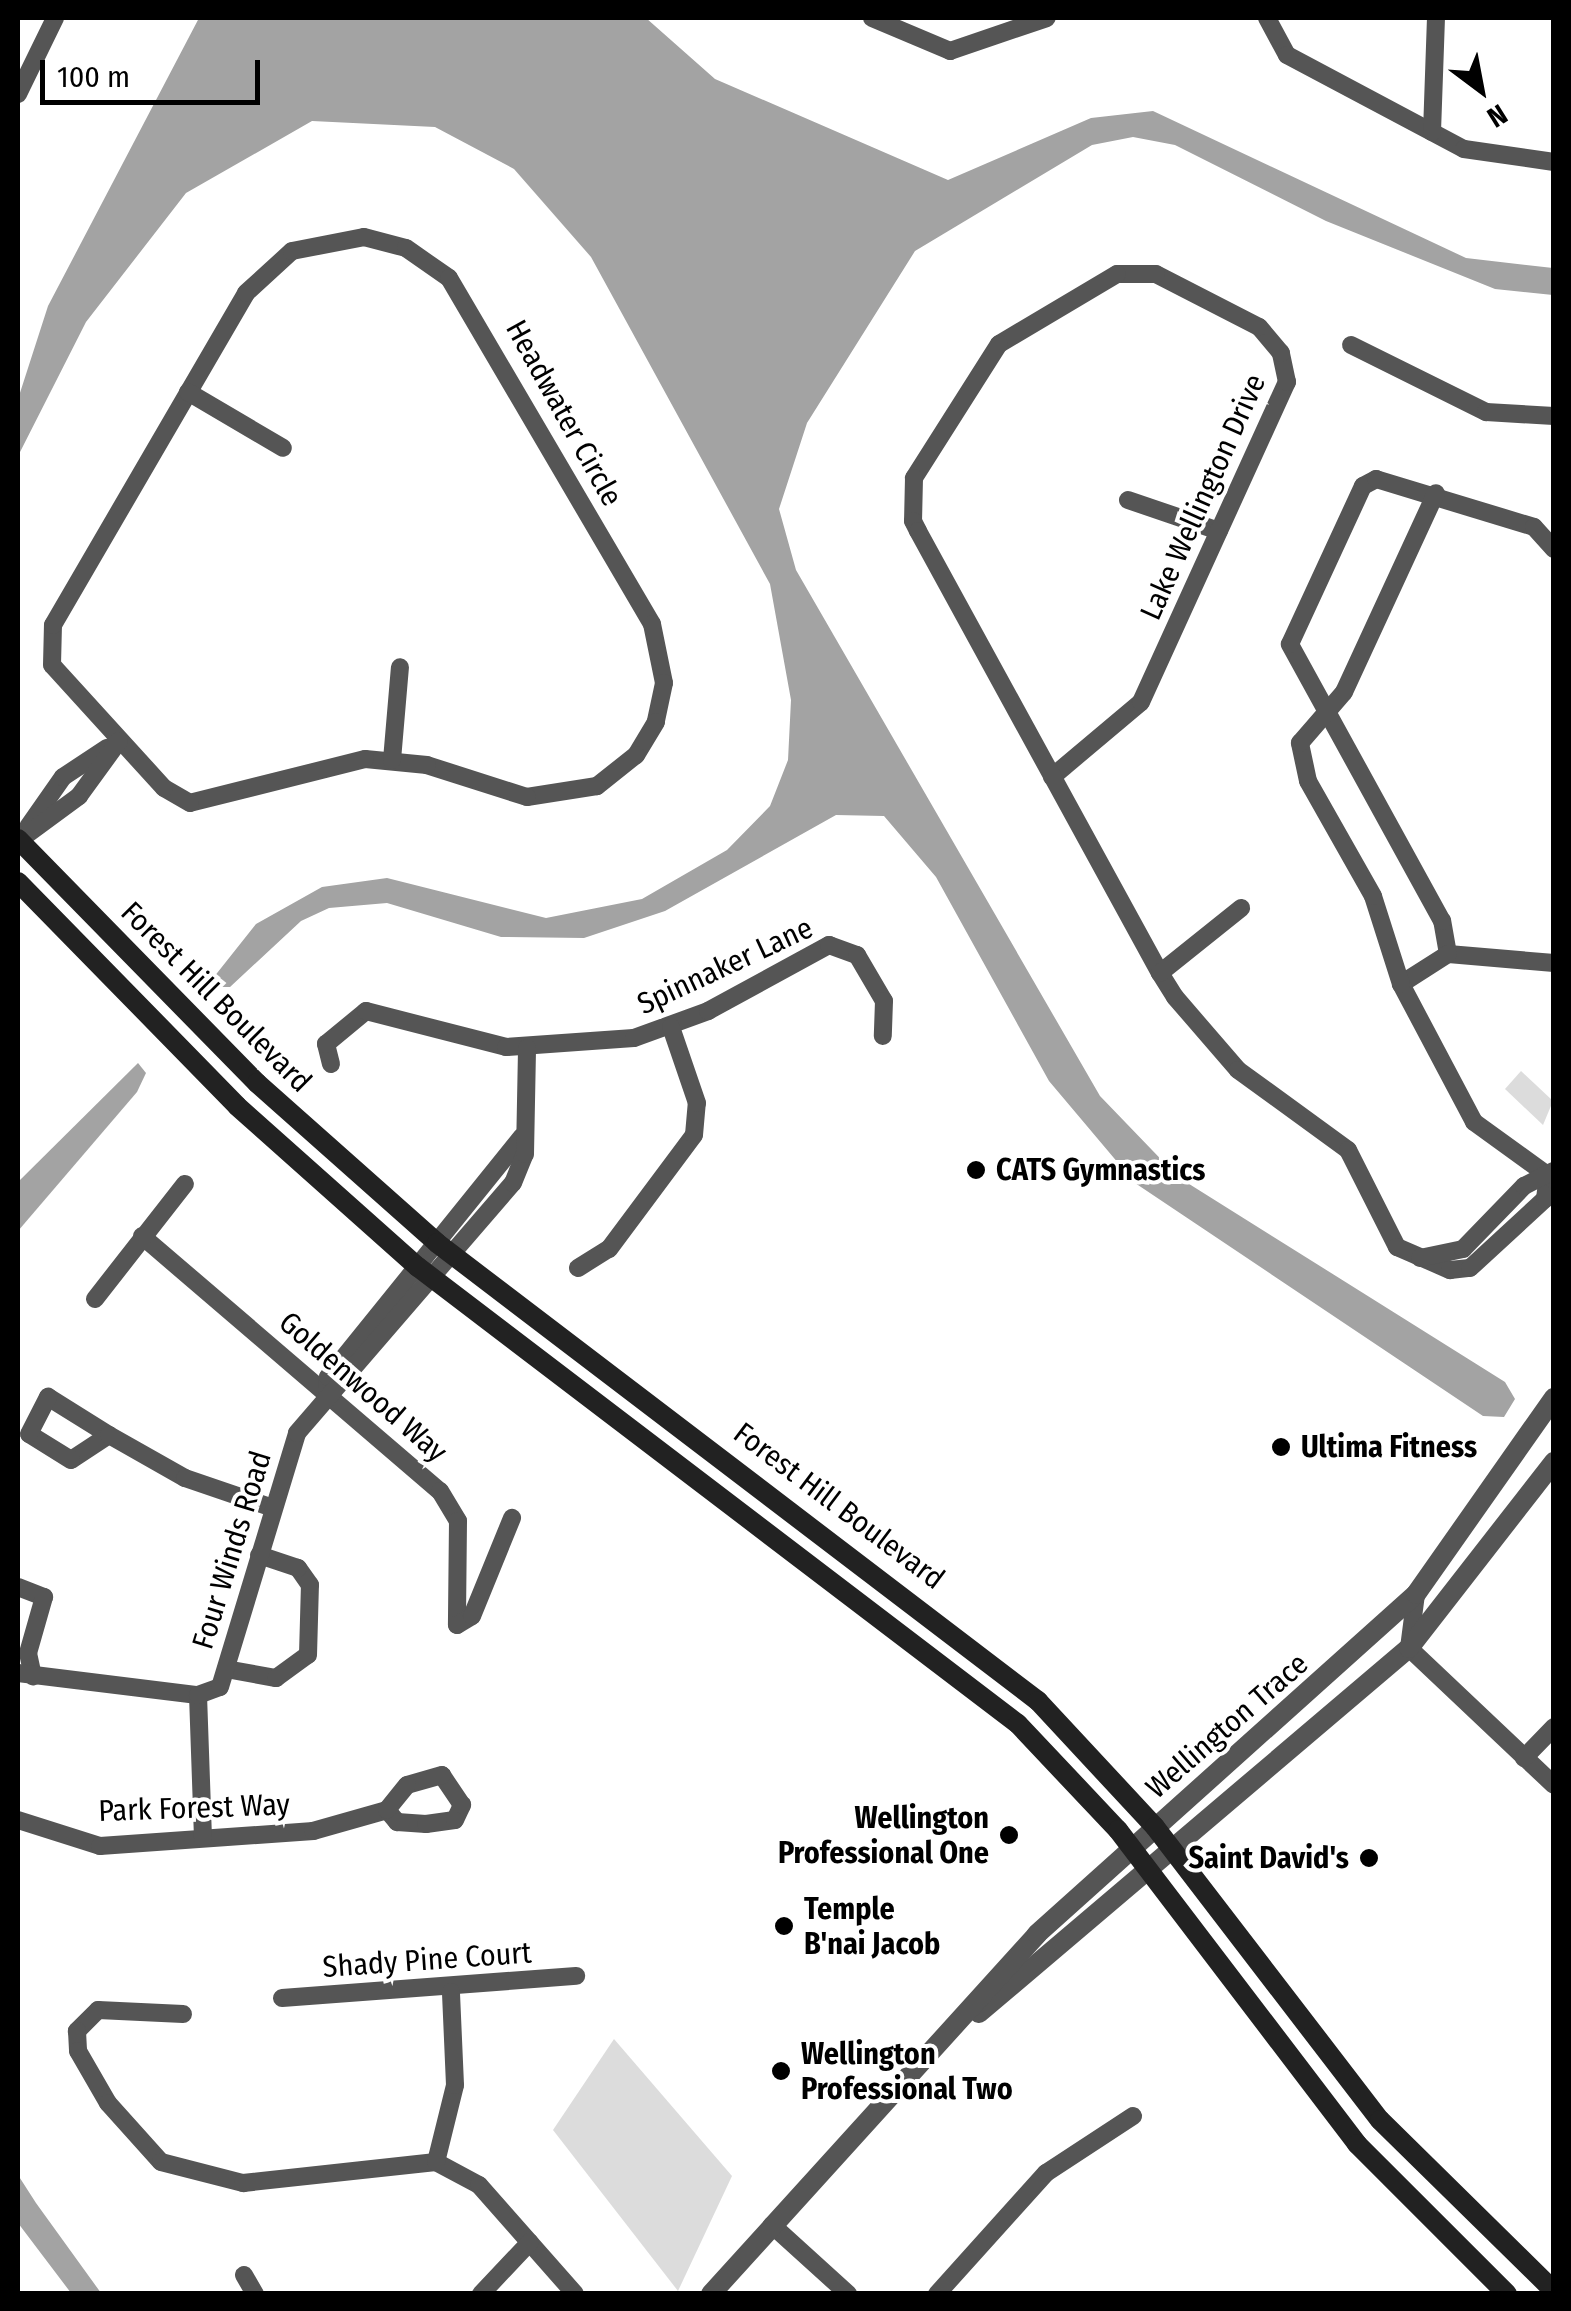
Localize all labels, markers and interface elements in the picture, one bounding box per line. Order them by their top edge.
scale bar [45,40,265,102]
north arrow [1431,40,1531,140]
text: 100 m [57,59,130,95]
text: N [1481,97,1513,134]
street label: Headwater Circle [498,314,630,512]
street label: Lake Wellington Drive [1133,369,1273,625]
street label: Forest Hill Boulevard [113,894,319,1100]
street label: Spinnaker Lane [632,910,818,1022]
place label: CATS Gymnastics [996,1152,1205,1188]
marker: CATS Gymnastics [965,1159,987,1181]
street label: Goldenwood Way [272,1304,454,1470]
street label: Forest Hill Boulevard [727,1415,951,1597]
place label: Ultima Fitness [1301,1429,1477,1465]
marker: Ultima Fitness [1270,1436,1292,1458]
street label: Four Winds Road [185,1447,279,1653]
street label: Wellington Trace [1139,1646,1315,1806]
street label: Park Forest Way [98,1787,290,1829]
place label: Wellington Professional One [778,1800,989,1870]
marker: Wellington Professional One [998,1824,1020,1846]
place label: Saint David's [1188,1840,1349,1876]
marker: Saint David's [1358,1847,1380,1869]
place label: Temple B'nai Jacob [804,1891,940,1962]
marker: Temple B'nai Jacob [773,1915,795,1937]
street label: Shady Pine Court [321,1935,533,1985]
place label: Wellington Professional Two [801,2036,1013,2106]
marker: Wellington Professional Two [770,2060,792,2082]

